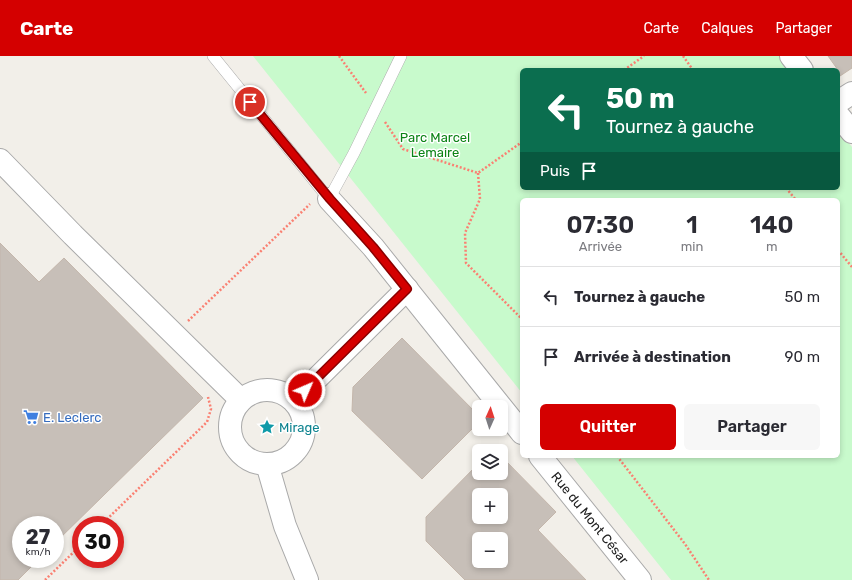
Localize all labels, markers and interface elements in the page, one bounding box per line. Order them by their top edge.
text: Carte [20,17,73,40]
text: Carte [643,20,679,37]
text: Calques [701,20,753,37]
text: Partager [775,20,832,37]
text: 50 m [606,82,675,115]
icon: left [540,84,592,136]
pin [233,85,267,119]
icon: arrive [239,91,261,113]
text: Tournez à gauche [606,116,754,138]
park label: Parc Marcel Lemaire [400,130,470,160]
icon: arrive [578,160,600,182]
text: Puis [540,162,570,180]
text: 07:30 [567,211,634,239]
text: 1 [686,211,698,239]
text: 140 [750,211,793,239]
text: Arrivée [579,239,622,254]
text: min [681,239,703,254]
text: m [766,239,777,254]
icon: left [540,286,562,308]
text: Tournez à gauche [574,288,705,306]
text: 50 m [785,288,820,306]
icon: arrive [540,346,562,368]
text: Arrivée à destination [574,348,731,366]
text: 90 m [785,348,820,366]
position arrow [284,369,326,411]
north arrow [472,400,508,436]
map controls [472,400,508,568]
button: Quitter [540,404,676,450]
button: Partager [684,404,820,450]
supermarket icon: E. Leclerc [22,408,40,426]
place label: E. Leclerc [43,410,101,425]
place icon: Mirage [258,418,276,436]
place label: Mirage [279,420,320,436]
button: layers [472,444,508,480]
street label: Rue du Mont César [548,469,632,567]
button: + [472,488,508,524]
speed limit sign: 30 [72,516,124,568]
text: 27 [26,525,50,549]
button: − [472,532,508,568]
text: km/h [26,546,50,558]

